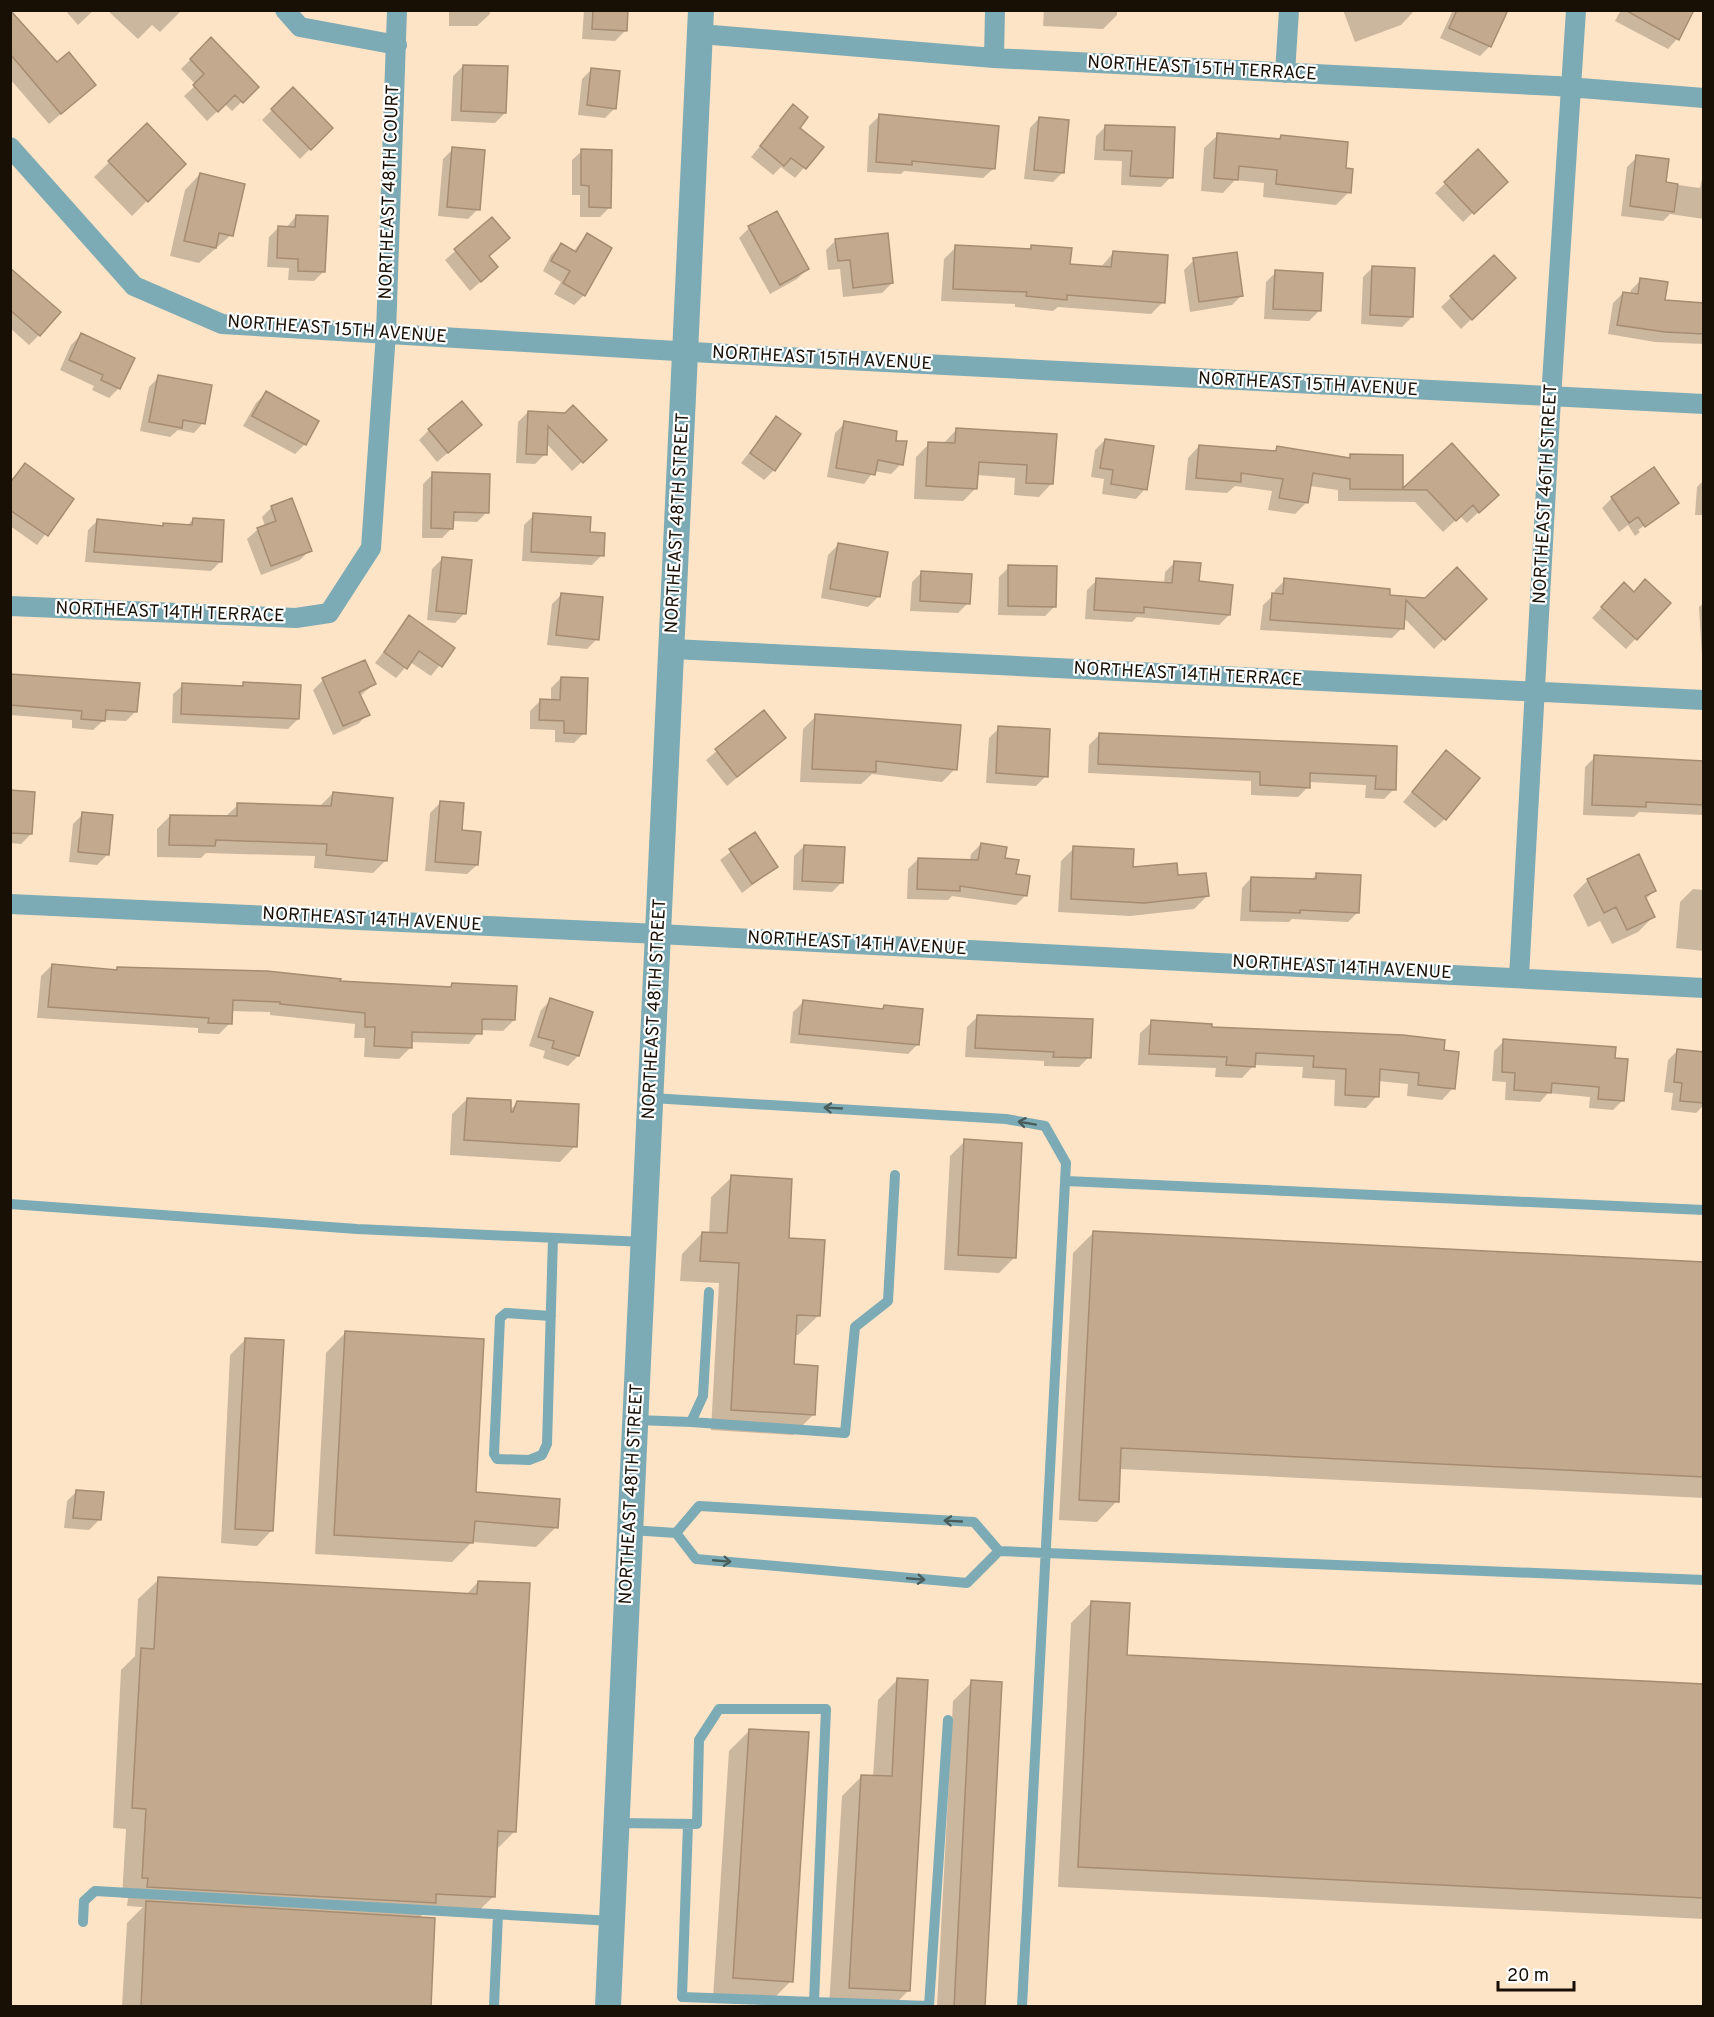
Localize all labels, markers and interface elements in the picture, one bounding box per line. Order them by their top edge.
street label: NORTHEAST 15TH TERRACE [1087,52,1317,86]
street label: NORTHEAST 48TH COURT [375,84,405,300]
street label: NORTHEAST 15TH AVENUE [226,311,448,349]
street label: NORTHEAST 15TH AVENUE [711,342,933,376]
street label: NORTHEAST 15TH AVENUE [1197,368,1419,402]
street label: NORTHEAST 46TH STREET [1529,383,1563,605]
street label: NORTHEAST 48TH STREET [661,412,695,634]
street label: NORTHEAST 14TH TERRACE [55,598,285,628]
street label: NORTHEAST 14TH TERRACE [1073,658,1303,692]
street label: NORTHEAST 48TH STREET [638,898,672,1120]
street label: NORTHEAST 14TH AVENUE [262,903,482,937]
street label: NORTHEAST 14TH AVENUE [747,927,967,961]
street label: NORTHEAST 14TH AVENUE [1232,951,1452,985]
one-way arrow [823,1103,843,1114]
one-way arrow [1018,1117,1037,1128]
street label: NORTHEAST 48TH STREET [615,1383,649,1605]
one-way arrow [944,1515,964,1526]
one-way arrow [711,1556,731,1567]
one-way arrow [905,1574,925,1585]
scale bar [1498,1954,1574,1992]
text: 20 m [1507,1965,1549,1988]

